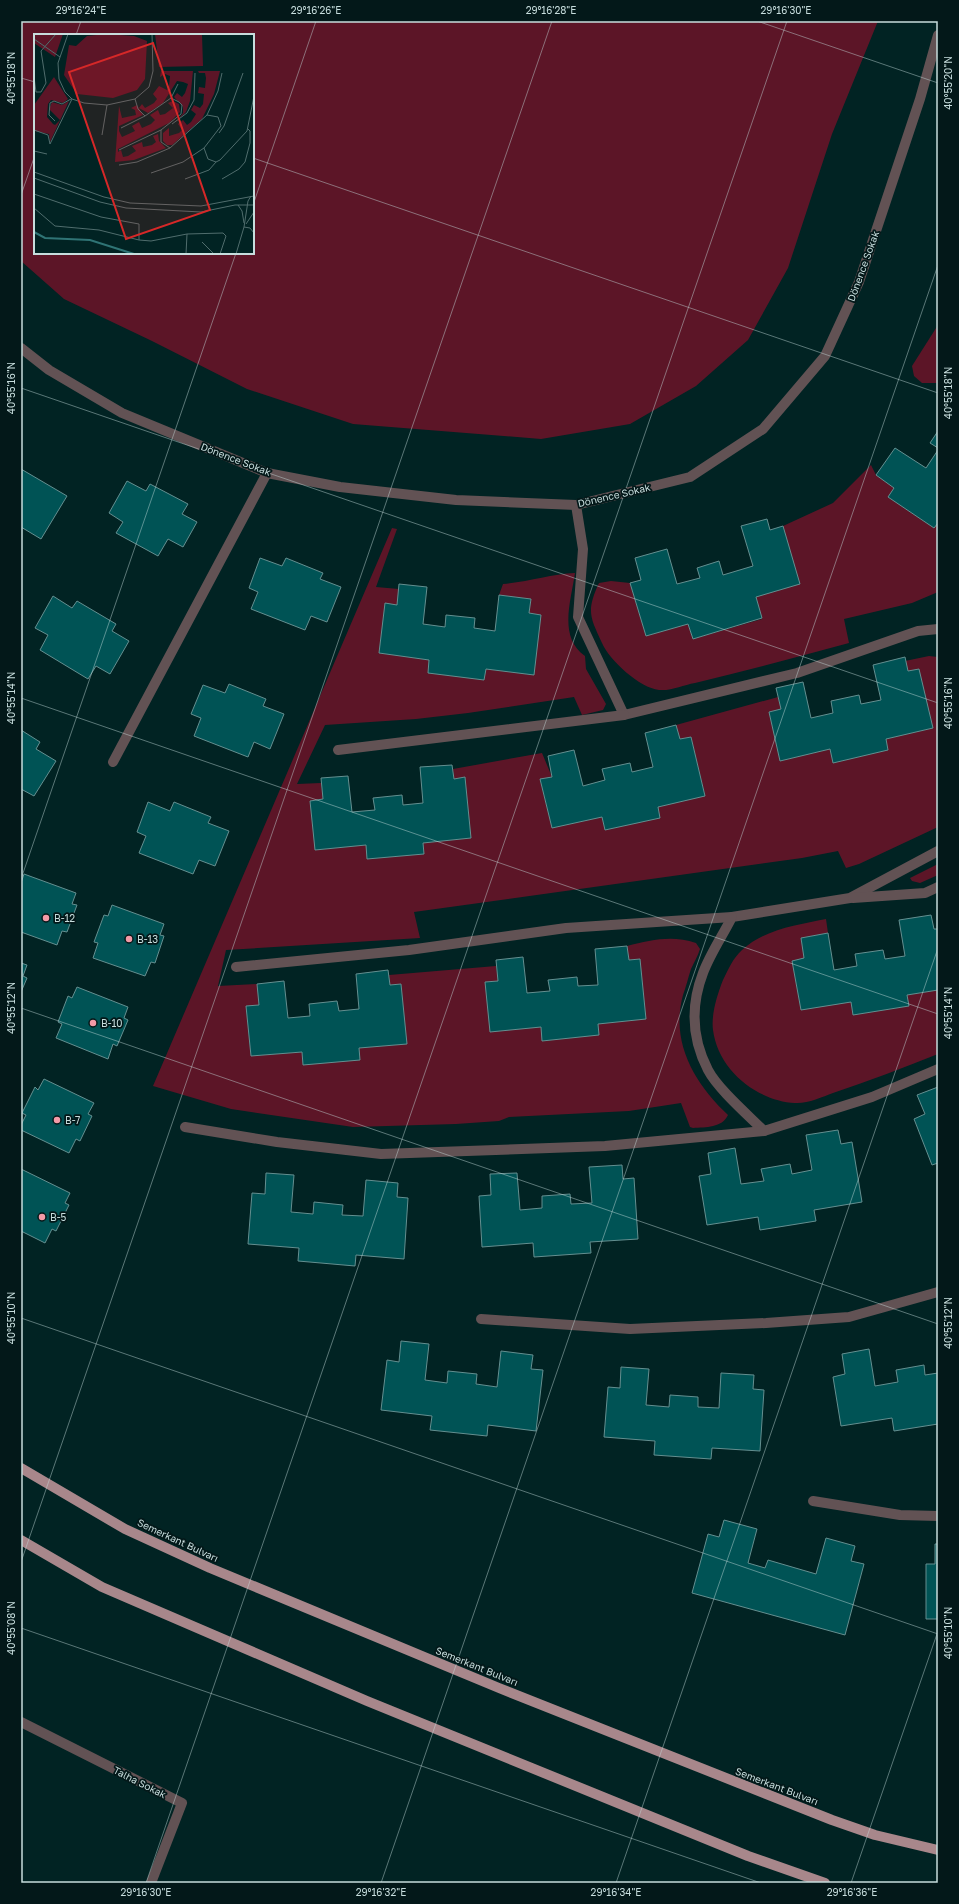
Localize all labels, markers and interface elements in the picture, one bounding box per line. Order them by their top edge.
text: 29°16'24"E [56,4,106,16]
text: 29°16'26"E [291,4,341,16]
text: 29°16'28"E [526,4,576,16]
text: 29°16'30"E [761,4,811,16]
inset map [34,34,254,254]
text: 40°55'18"N [5,52,17,104]
text: 40°55'20"N [942,56,954,110]
street label: Dönence Sokak [845,229,881,303]
text: 40°55'16"N [5,362,17,414]
text: 40°55'18"N [942,367,954,419]
street label: Dönence Sokak [199,440,273,478]
street label: Dönence Sokak [577,481,652,509]
text: 40°55'14"N [5,672,17,724]
text: 40°55'16"N [942,677,954,729]
place label: B-12 [54,912,75,924]
marker: B-12 [41,913,51,923]
place label: B-13 [137,933,158,945]
marker: B-13 [124,934,134,944]
text: 40°55'12"N [5,982,17,1034]
text: 40°55'14"N [942,987,954,1039]
place label: B-10 [101,1017,123,1029]
marker: B-10 [88,1018,98,1028]
place label: B-7 [65,1114,80,1126]
marker: B-7 [52,1115,62,1125]
place label: B-5 [50,1211,67,1223]
marker: B-5 [37,1212,47,1222]
text: 40°55'10"N [5,1292,17,1344]
text: 40°55'12"N [942,1297,954,1349]
street label: Semerkant Bulvarı [136,1516,220,1564]
text: 40°55'08"N [5,1601,17,1655]
text: 40°55'10"N [942,1607,954,1659]
street label: Semerkant Bulvarı [434,1644,520,1688]
street label: Talha Sokak [112,1764,169,1801]
street label: Semerkant Bulvarı [734,1765,820,1807]
text: 29°16'30"E [121,1886,171,1898]
text: 29°16'32"E [356,1886,406,1898]
text: 29°16'34"E [591,1886,641,1898]
text: 29°16'36"E [827,1886,877,1898]

